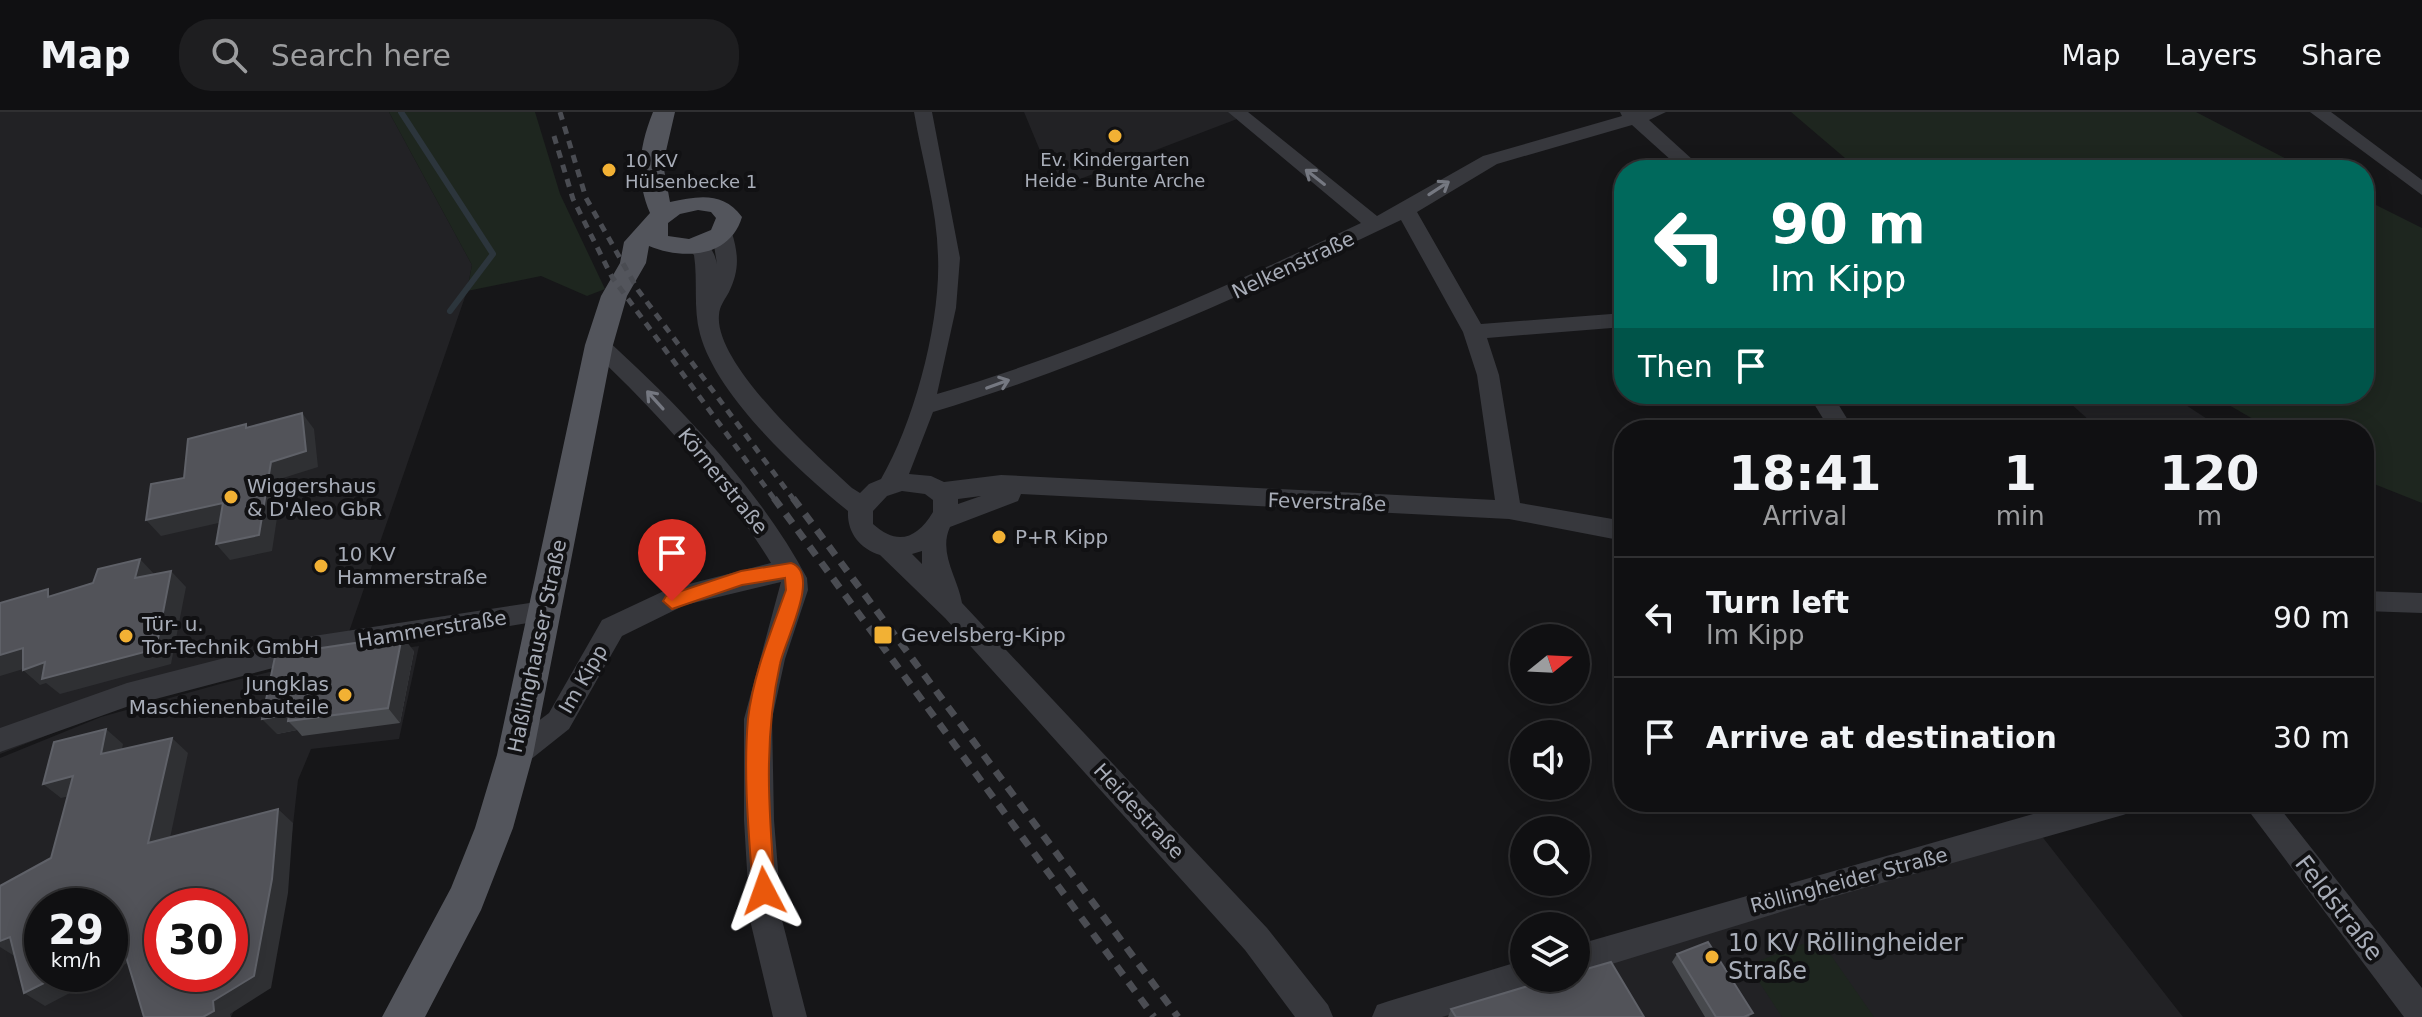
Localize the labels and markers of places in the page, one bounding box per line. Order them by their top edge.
marker: Ev. Kindergarten Heide - Bunte Arche [1106,127,1124,145]
place label: Ev. Kindergarten Heide - Bunte Arche [1025,149,1205,191]
place label: 10 KV Hülsenbecke 1 [625,150,757,192]
marker: 10 KV Hülsenbecke 1 [600,161,618,179]
place label: Wiggershaus & D'Aleo GbR [247,474,382,521]
marker: Wiggershaus & D'Aleo GbR [222,488,240,506]
pin [638,519,706,601]
place label: P+R Kipp [1015,525,1108,549]
marker: P+R Kipp [990,528,1008,546]
place label: 10 KV Hammerstraße [337,542,487,589]
marker: 10 KV Hammerstraße [312,557,330,575]
place label: Tür- u. Tor-Technik GmbH [141,612,319,659]
place label: Gevelsberg-Kipp [901,623,1066,647]
marker: Gevelsberg-Kipp [872,624,894,646]
marker: Tür- u. Tor-Technik GmbH [117,627,135,645]
place label: Jungklas Maschienenbauteile [129,672,329,719]
marker: Jungklas Maschienenbauteile [336,686,354,704]
place label: 10 KV Röllingheider Straße [1728,929,1963,985]
marker: 10 KV Röllingheider Straße [1703,948,1721,966]

